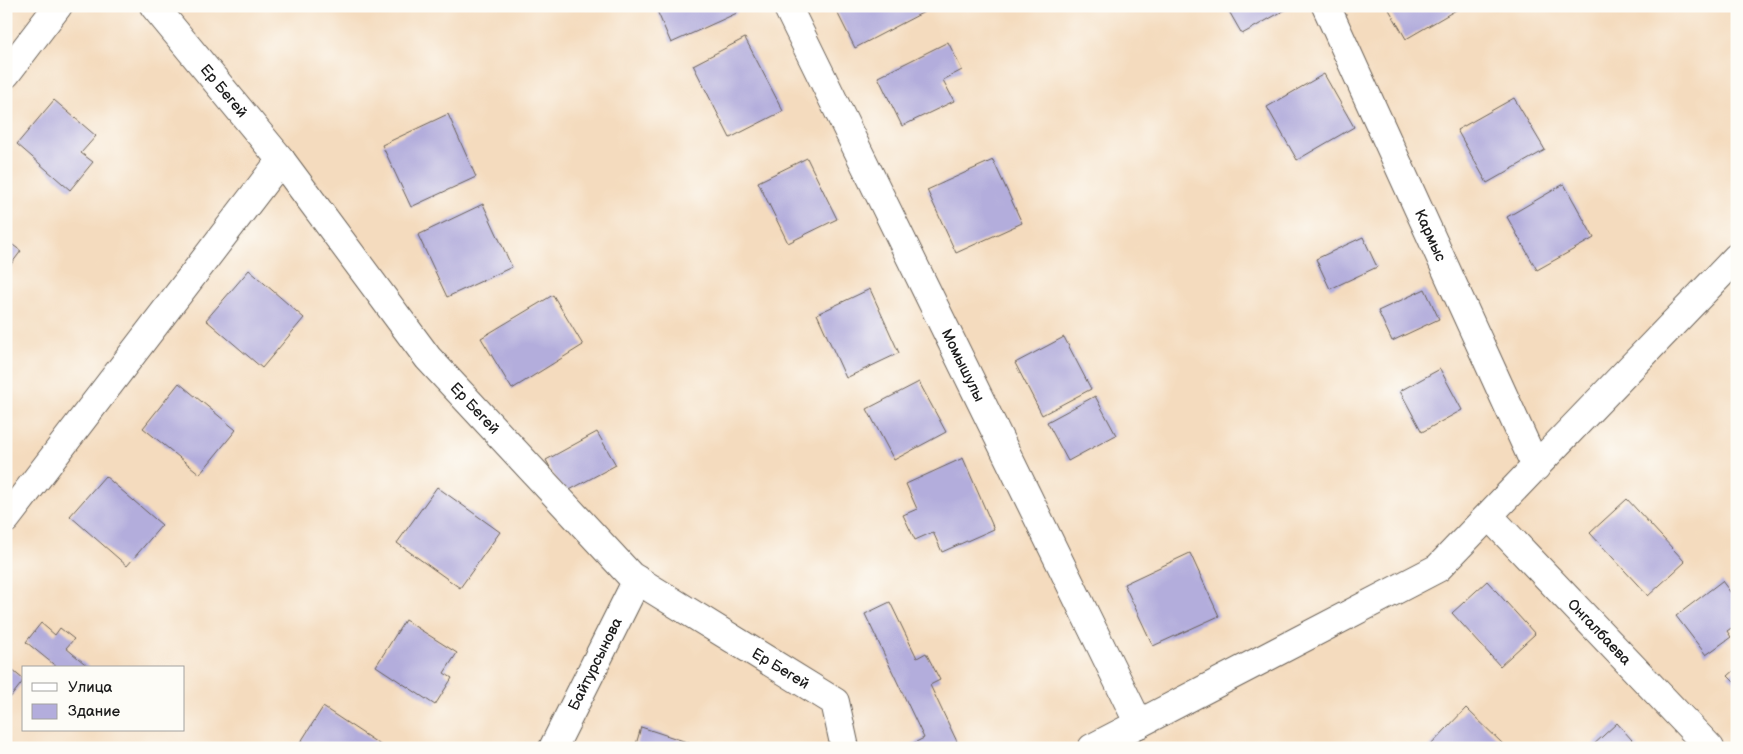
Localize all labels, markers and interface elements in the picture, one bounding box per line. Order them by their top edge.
street label: Ер Бегей [196,60,252,122]
street label: Кармыс [1410,206,1451,265]
street label: Момышулы [937,326,989,405]
street label: Ер Бегей [446,378,504,438]
street label: Онгалбаева [1563,595,1635,669]
street label: Байтурсынова [564,614,626,714]
street label: Ер Бегей [748,644,813,693]
legend [22,666,185,732]
text: Улица [68,678,113,697]
text: Здание [68,702,120,721]

